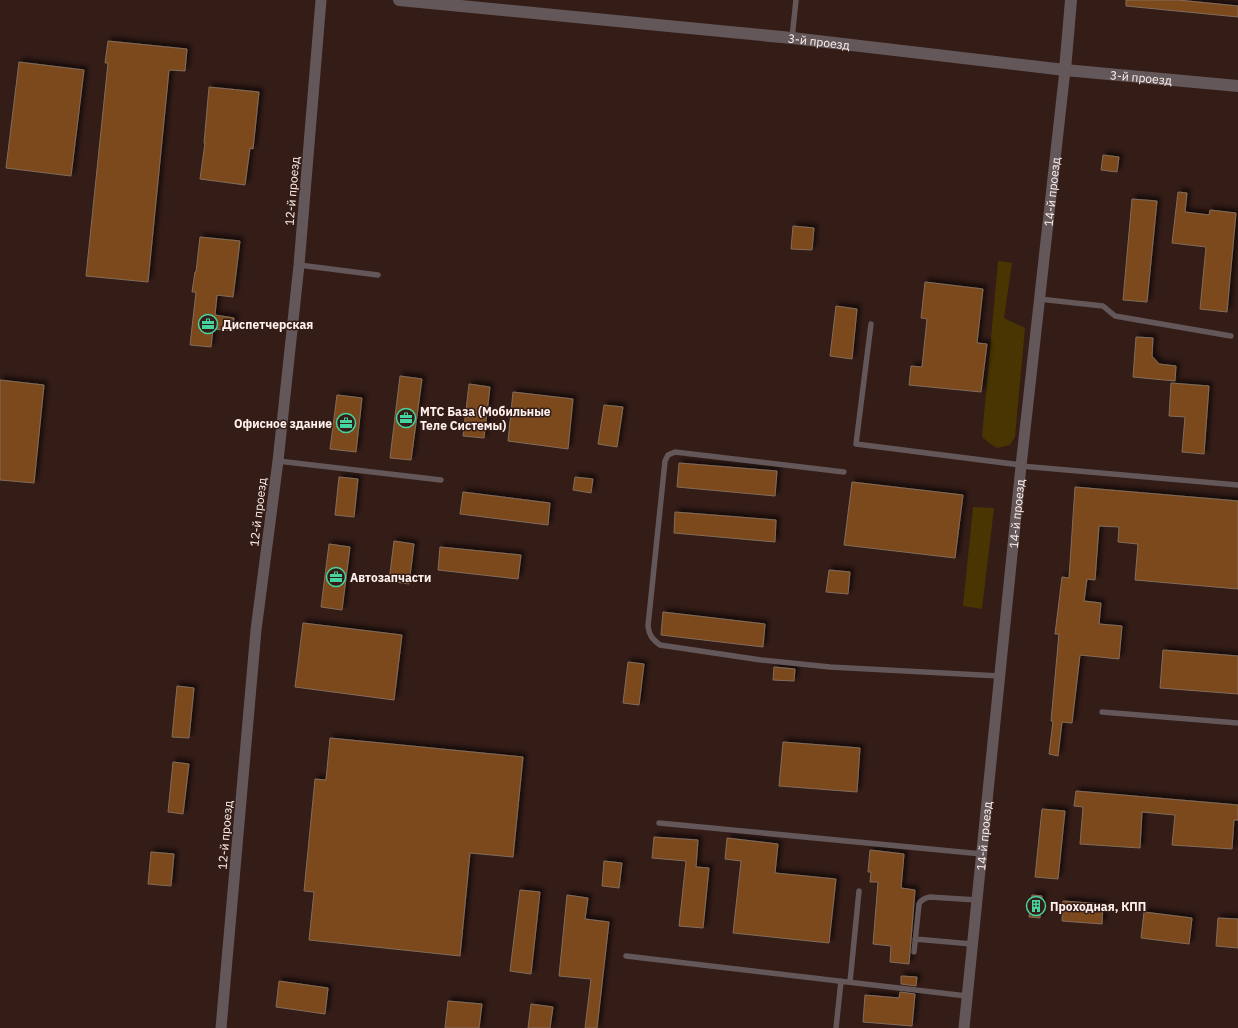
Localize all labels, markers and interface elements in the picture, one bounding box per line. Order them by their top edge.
street label: 3-й проезд [787,30,851,52]
street label: 3-й проезд [1109,67,1173,87]
street label: 12-й проезд [282,156,302,226]
street label: 14-й проезд [1040,156,1063,227]
office icon: Диспетчерская [197,313,219,335]
place label: Диспетчерская [222,317,313,332]
place label: МТС База (Мобильные Теле Системы) [420,404,551,433]
office icon: МТС База (Мобильные Теле Системы) [395,407,417,429]
office icon: Офисное здание [335,412,357,434]
place label: Офисное здание [234,416,332,431]
street label: 12-й проезд [246,477,270,547]
street label: 14-й проезд [1005,478,1027,549]
office icon: Автозапчасти [325,566,347,588]
place label: Автозапчасти [350,570,431,585]
street label: 12-й проезд [215,800,235,870]
street label: 14-й проезд [973,801,994,871]
building icon: Проходная, КПП [1025,895,1047,917]
place label: Проходная, КПП [1050,899,1146,914]

